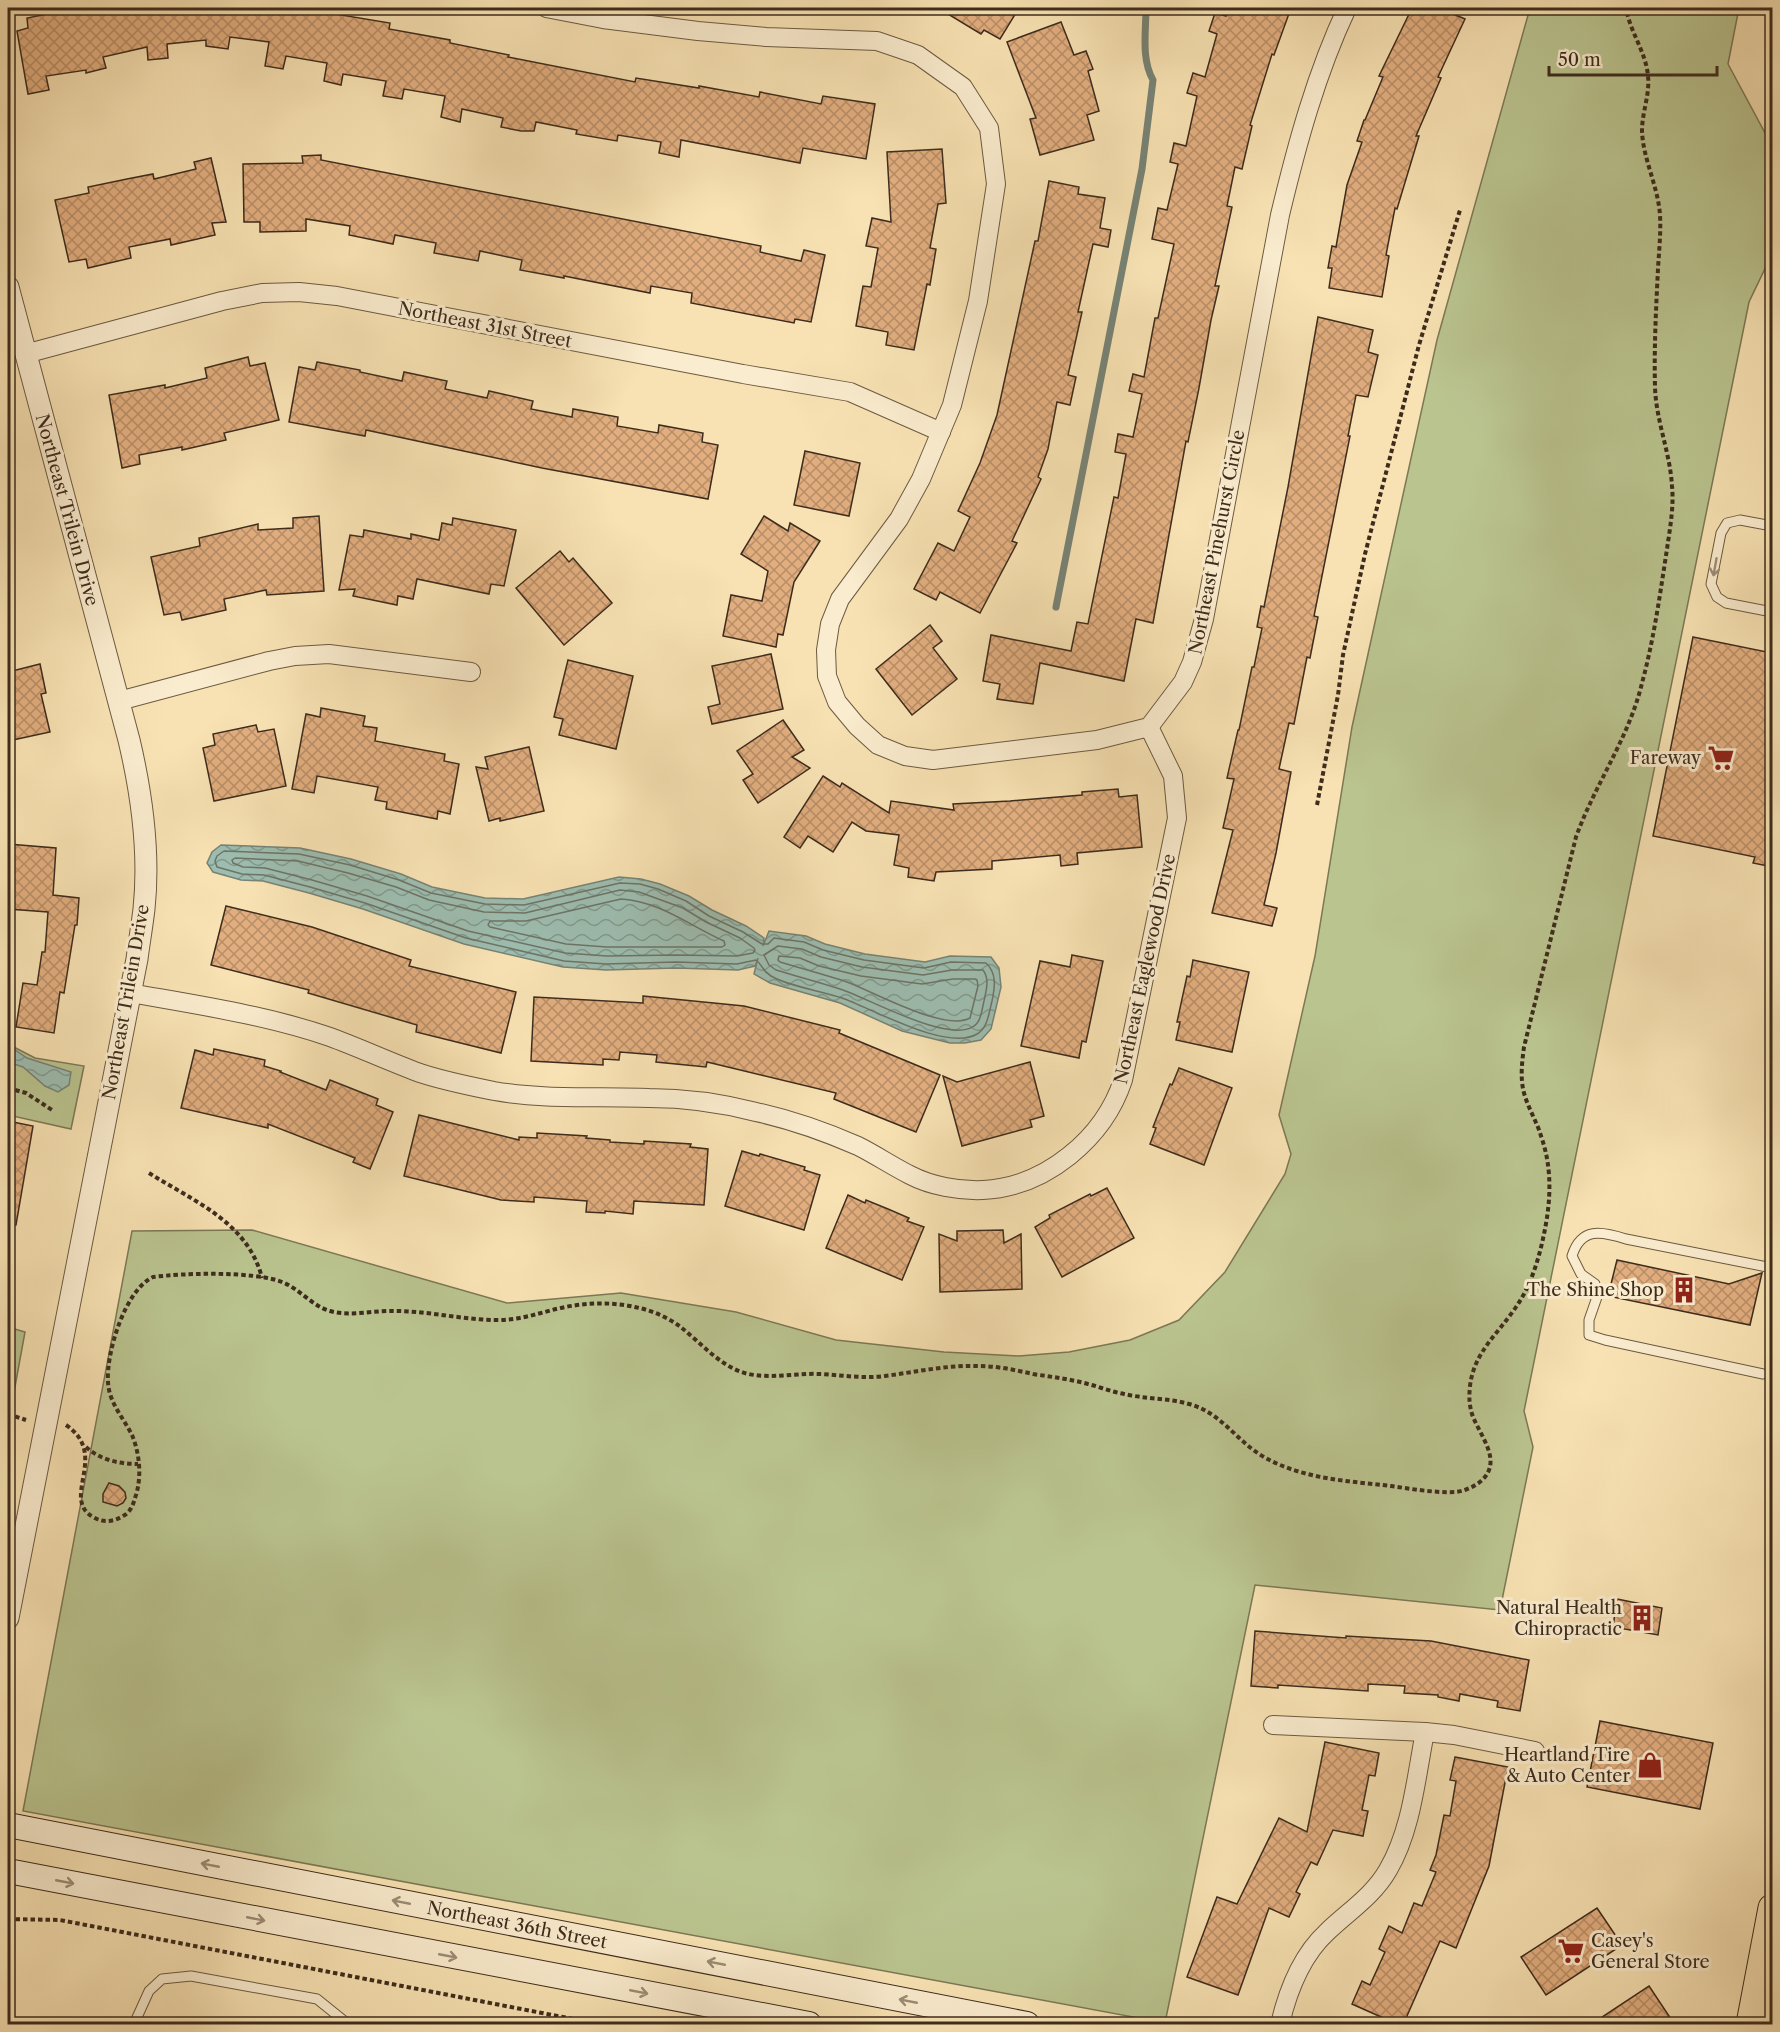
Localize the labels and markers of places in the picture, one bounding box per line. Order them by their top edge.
supermarket icon: Fareway [1706,743,1736,773]
place label: Fareway [1630,747,1702,769]
building icon: The Shine Shop [1669,1275,1699,1305]
place label: The Shine Shop [1527,1279,1664,1301]
place label: Natural Health Chiropractic [1496,1597,1622,1640]
building icon: Natural Health Chiropractic [1627,1603,1657,1633]
place label: Heartland Tire & Auto Center [1504,1744,1630,1787]
shop icon: Heartland Tire & Auto Center [1635,1750,1665,1780]
place label: Casey's General Store [1591,1930,1710,1973]
supermarket icon: Casey's General Store [1556,1936,1586,1966]

